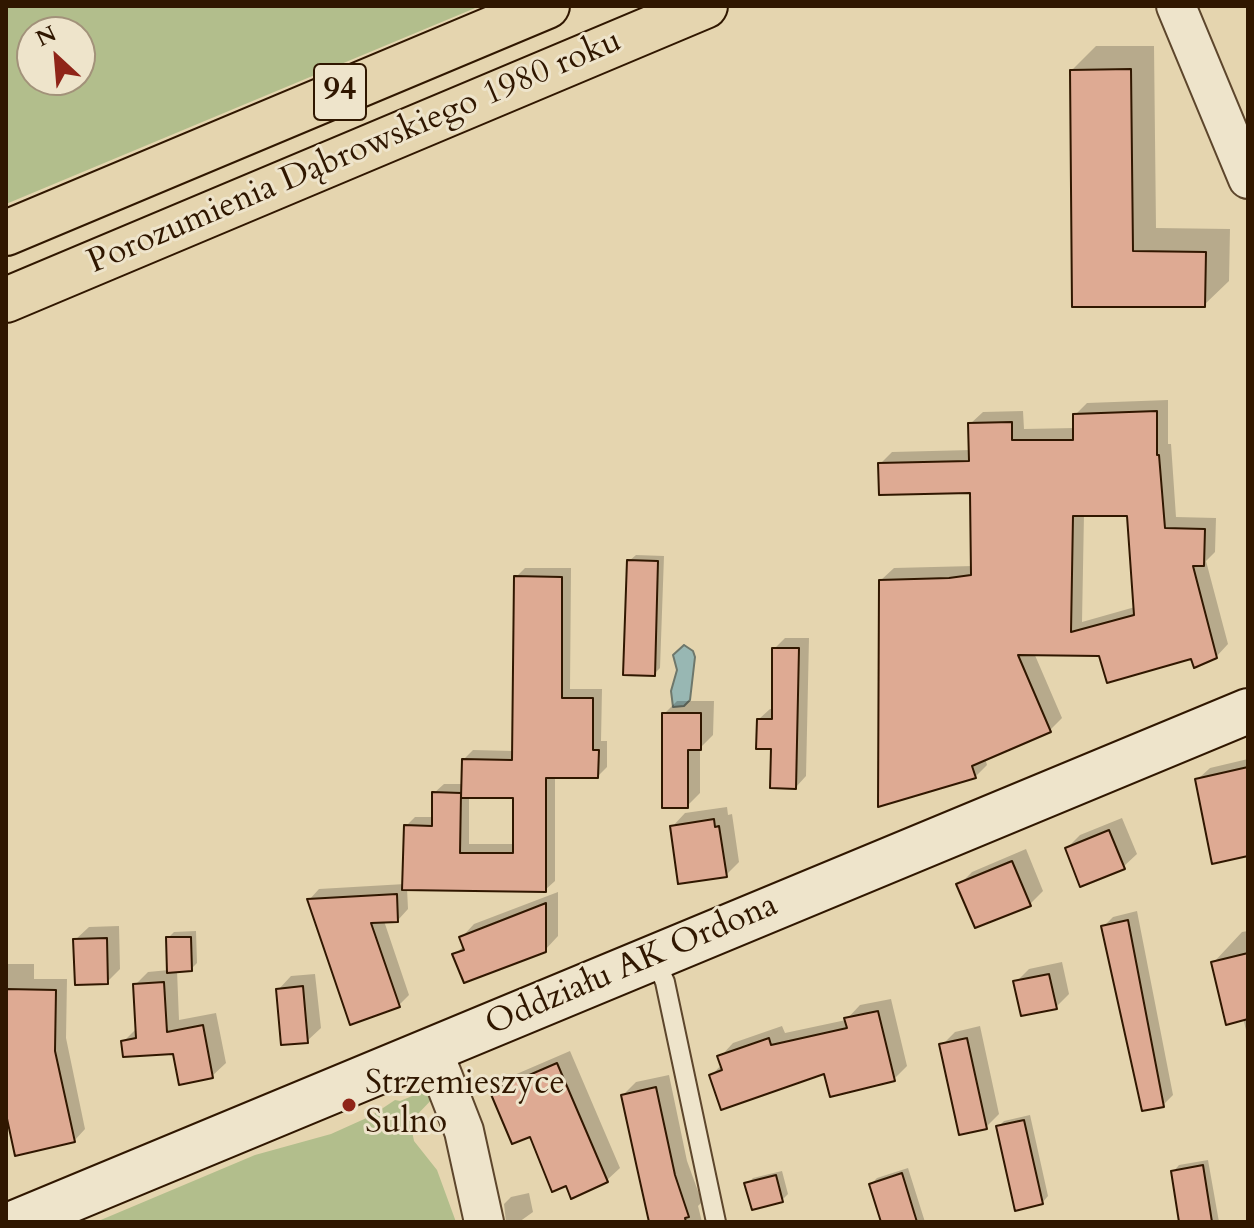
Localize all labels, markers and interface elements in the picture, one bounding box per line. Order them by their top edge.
north arrow [16,16,96,96]
text: N [31,19,62,54]
street label: Porozumienia Dąbrowskiego 1980 roku [82,22,628,284]
road number: 94 [314,64,366,120]
street label: Oddziału AK Ordona [480,886,784,1046]
place label: Strzemieszyce Sulno [365,1065,565,1144]
marker: Strzemieszyce Sulno [340,1096,358,1114]

